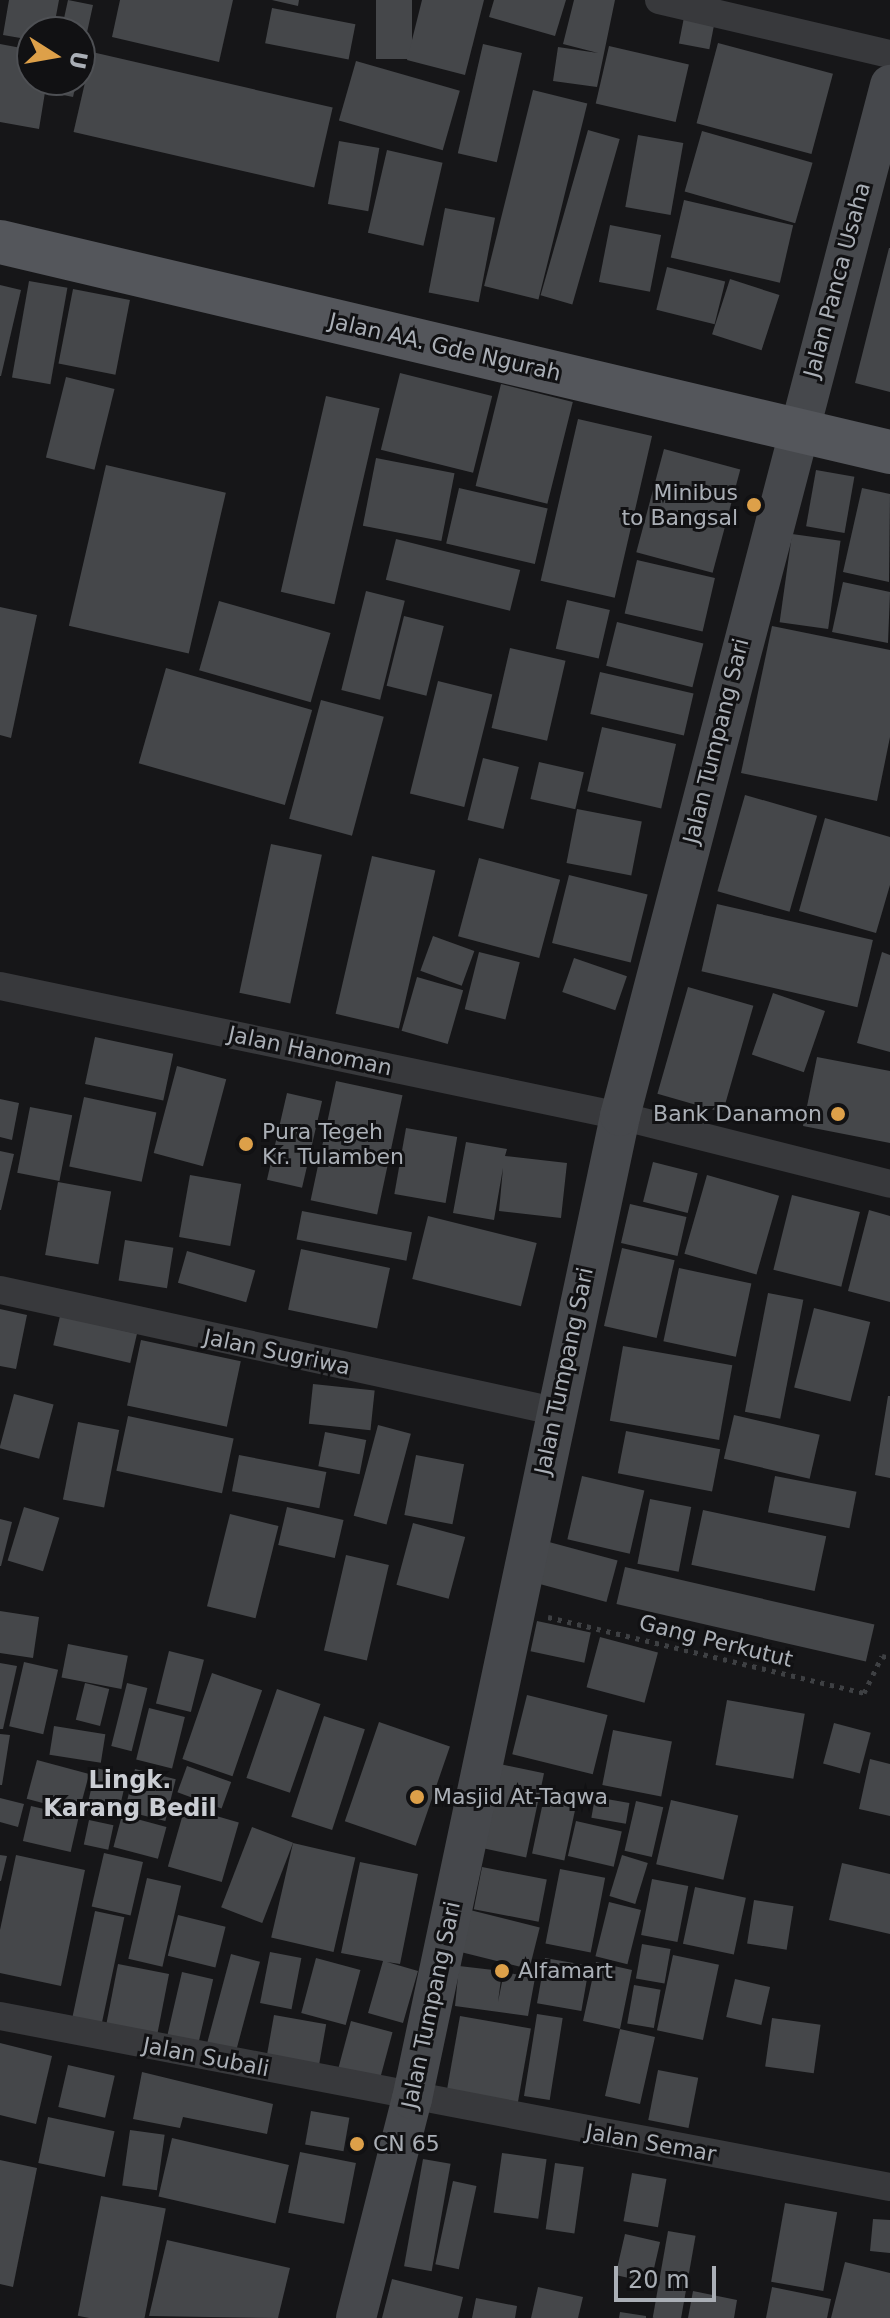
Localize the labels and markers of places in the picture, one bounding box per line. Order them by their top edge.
place label: Minibus to Bangsal [621,479,738,530]
marker: Minibus to Bangsal [745,496,763,514]
place label: Bank Danamon [653,1101,822,1127]
marker: Bank Danamon [829,1105,847,1123]
place label: Pura Tegeh Kr. Tulamben [262,1118,404,1170]
marker: Pura Tegeh Kr. Tulamben [237,1135,255,1153]
place label: Masjid At-Taqwa [433,1784,608,1810]
marker: Masjid At-Taqwa [408,1788,426,1806]
place label: Alfamart [518,1958,613,1984]
marker: Alfamart [493,1962,511,1980]
place label: CN 65 [373,2131,440,2157]
marker: CN 65 [348,2135,366,2153]

